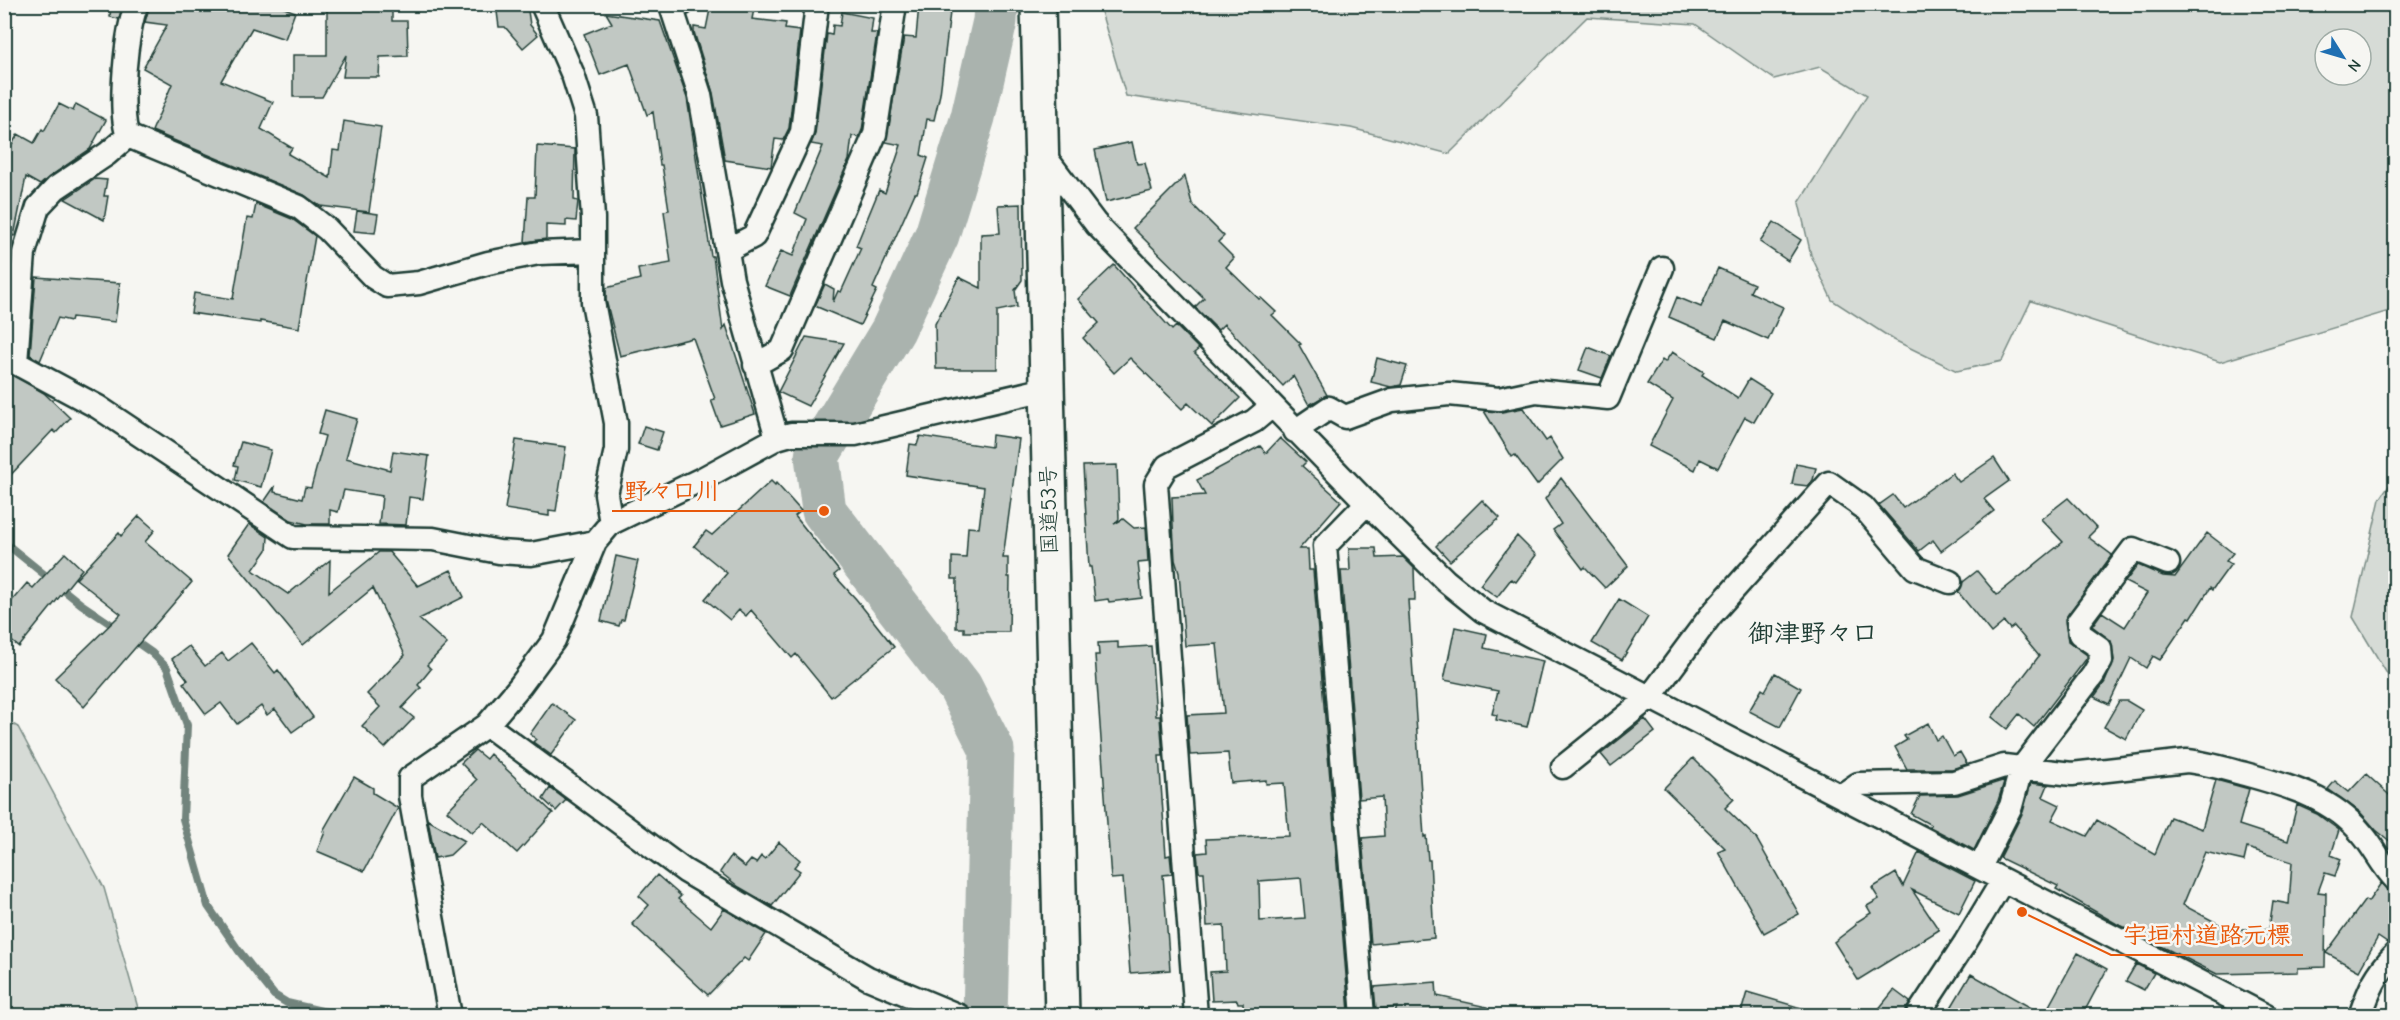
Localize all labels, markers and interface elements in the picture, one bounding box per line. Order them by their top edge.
north arrow [2313,27,2373,87]
text: N [2344,56,2365,75]
street label: 国道53号 [1035,465,1063,555]
callout: 野々口川 [612,469,732,511]
text: 野々口川 [624,477,720,505]
district label: 御津野々口 [1748,619,1878,649]
callout: 宇垣村道路元標 [2111,913,2303,955]
text: 宇垣村道路元標 [2123,921,2291,949]

